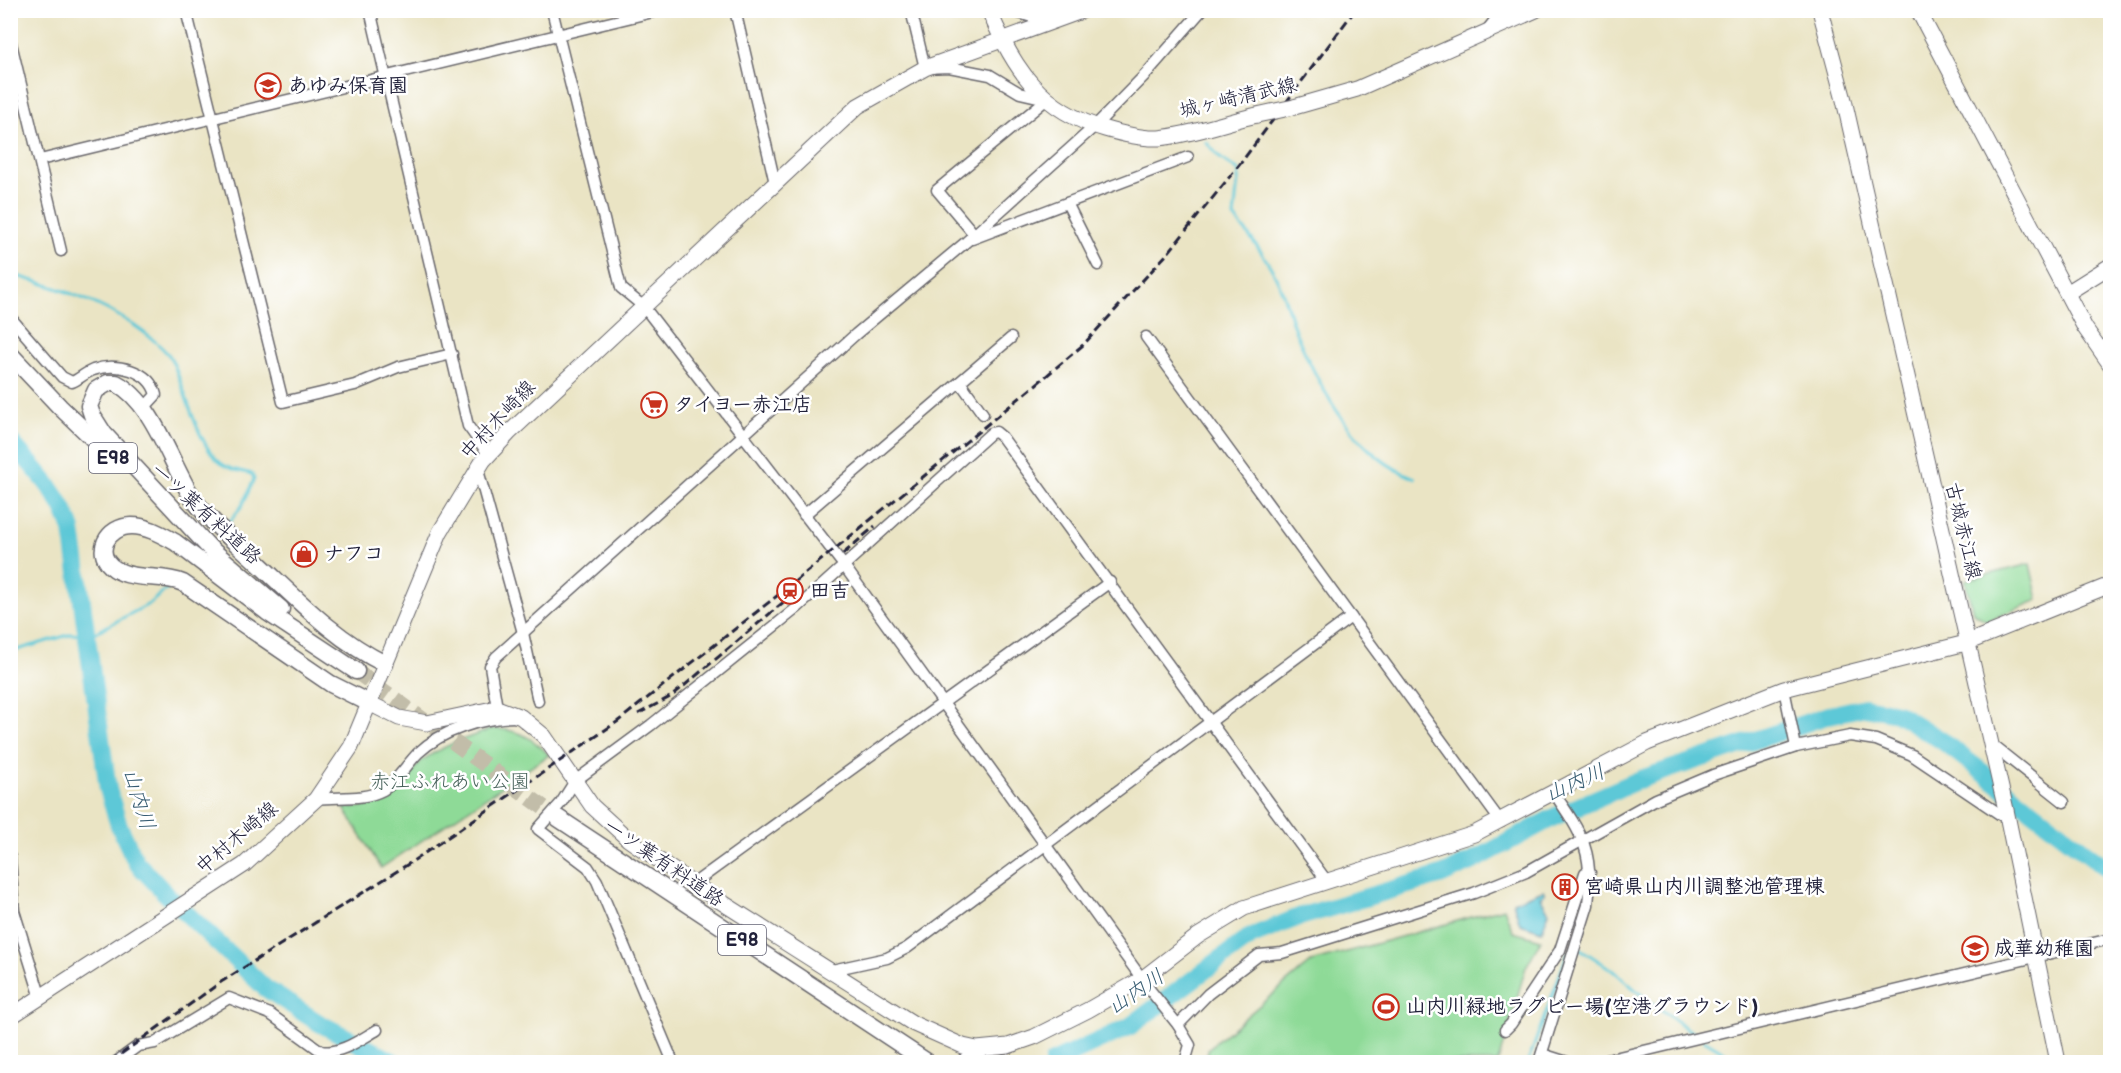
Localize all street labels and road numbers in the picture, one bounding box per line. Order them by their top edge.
street label: 城ヶ崎清武線 [1177,73,1299,123]
street label: 中村木崎線 [455,375,541,465]
road number: E98 [89,443,137,473]
street label: 一ツ葉有料道路 [146,458,266,570]
street label: 古城赤江線 [1940,480,1986,582]
street label: 中村木崎線 [191,797,283,879]
street label: 一ツ葉有料道路 [599,814,729,912]
road number: E98 [718,925,766,955]

